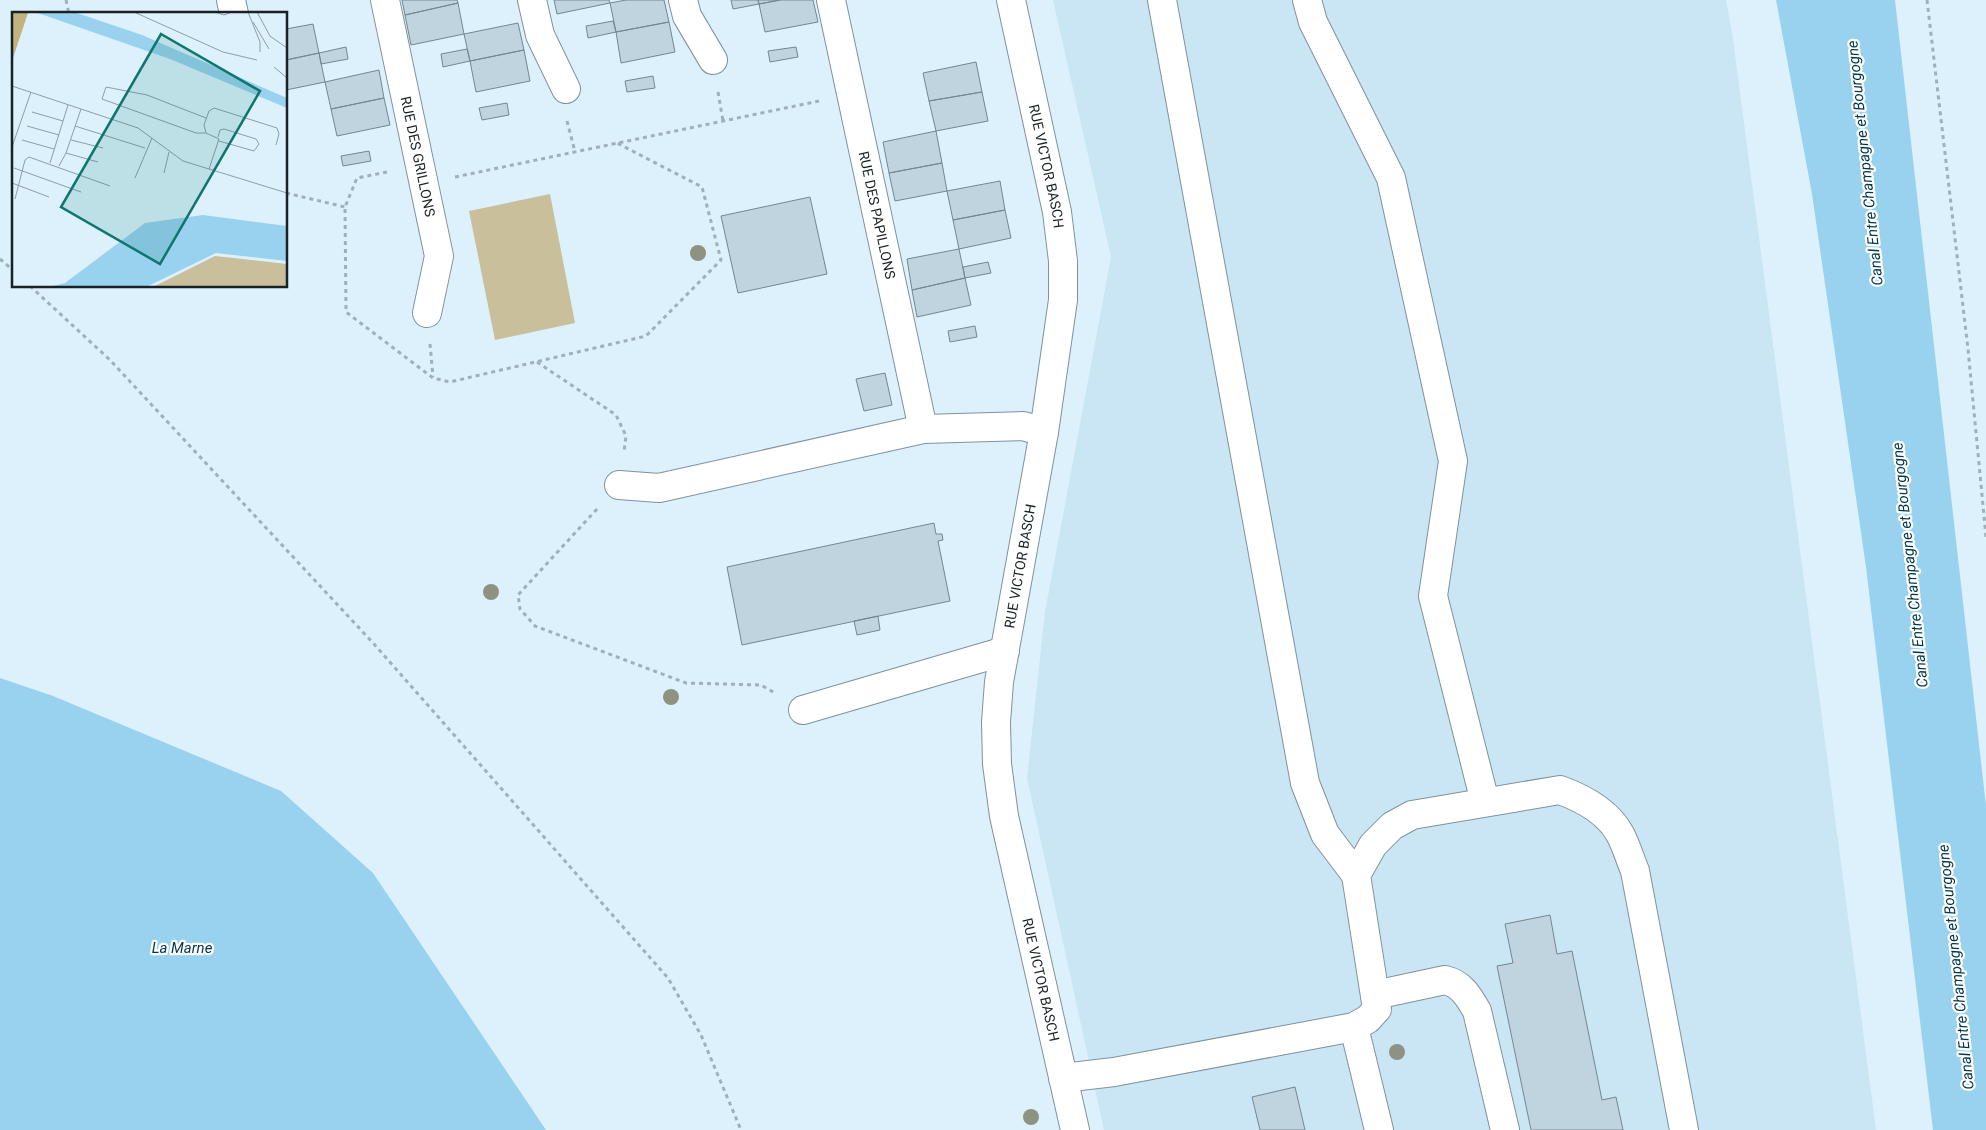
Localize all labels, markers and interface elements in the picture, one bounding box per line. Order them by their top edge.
inset map [12,12,288,288]
water label: Canal Entre Champagne et Bourgogne [1843,39,1887,286]
street label: RUE DES GRILLONS [398,95,439,218]
street label: RUE VICTOR BASCH [1026,103,1067,229]
street label: RUE DES PAPILLONS [856,150,899,281]
water label: Canal Entre Champagne et Bourgogne [1888,441,1932,688]
street label: RUE VICTOR BASCH [1001,503,1039,629]
water label: Canal Entre Champagne et Bourgogne [1934,843,1978,1090]
street label: RUE VICTOR BASCH [1019,916,1063,1043]
water label: La Marne [152,939,213,957]

